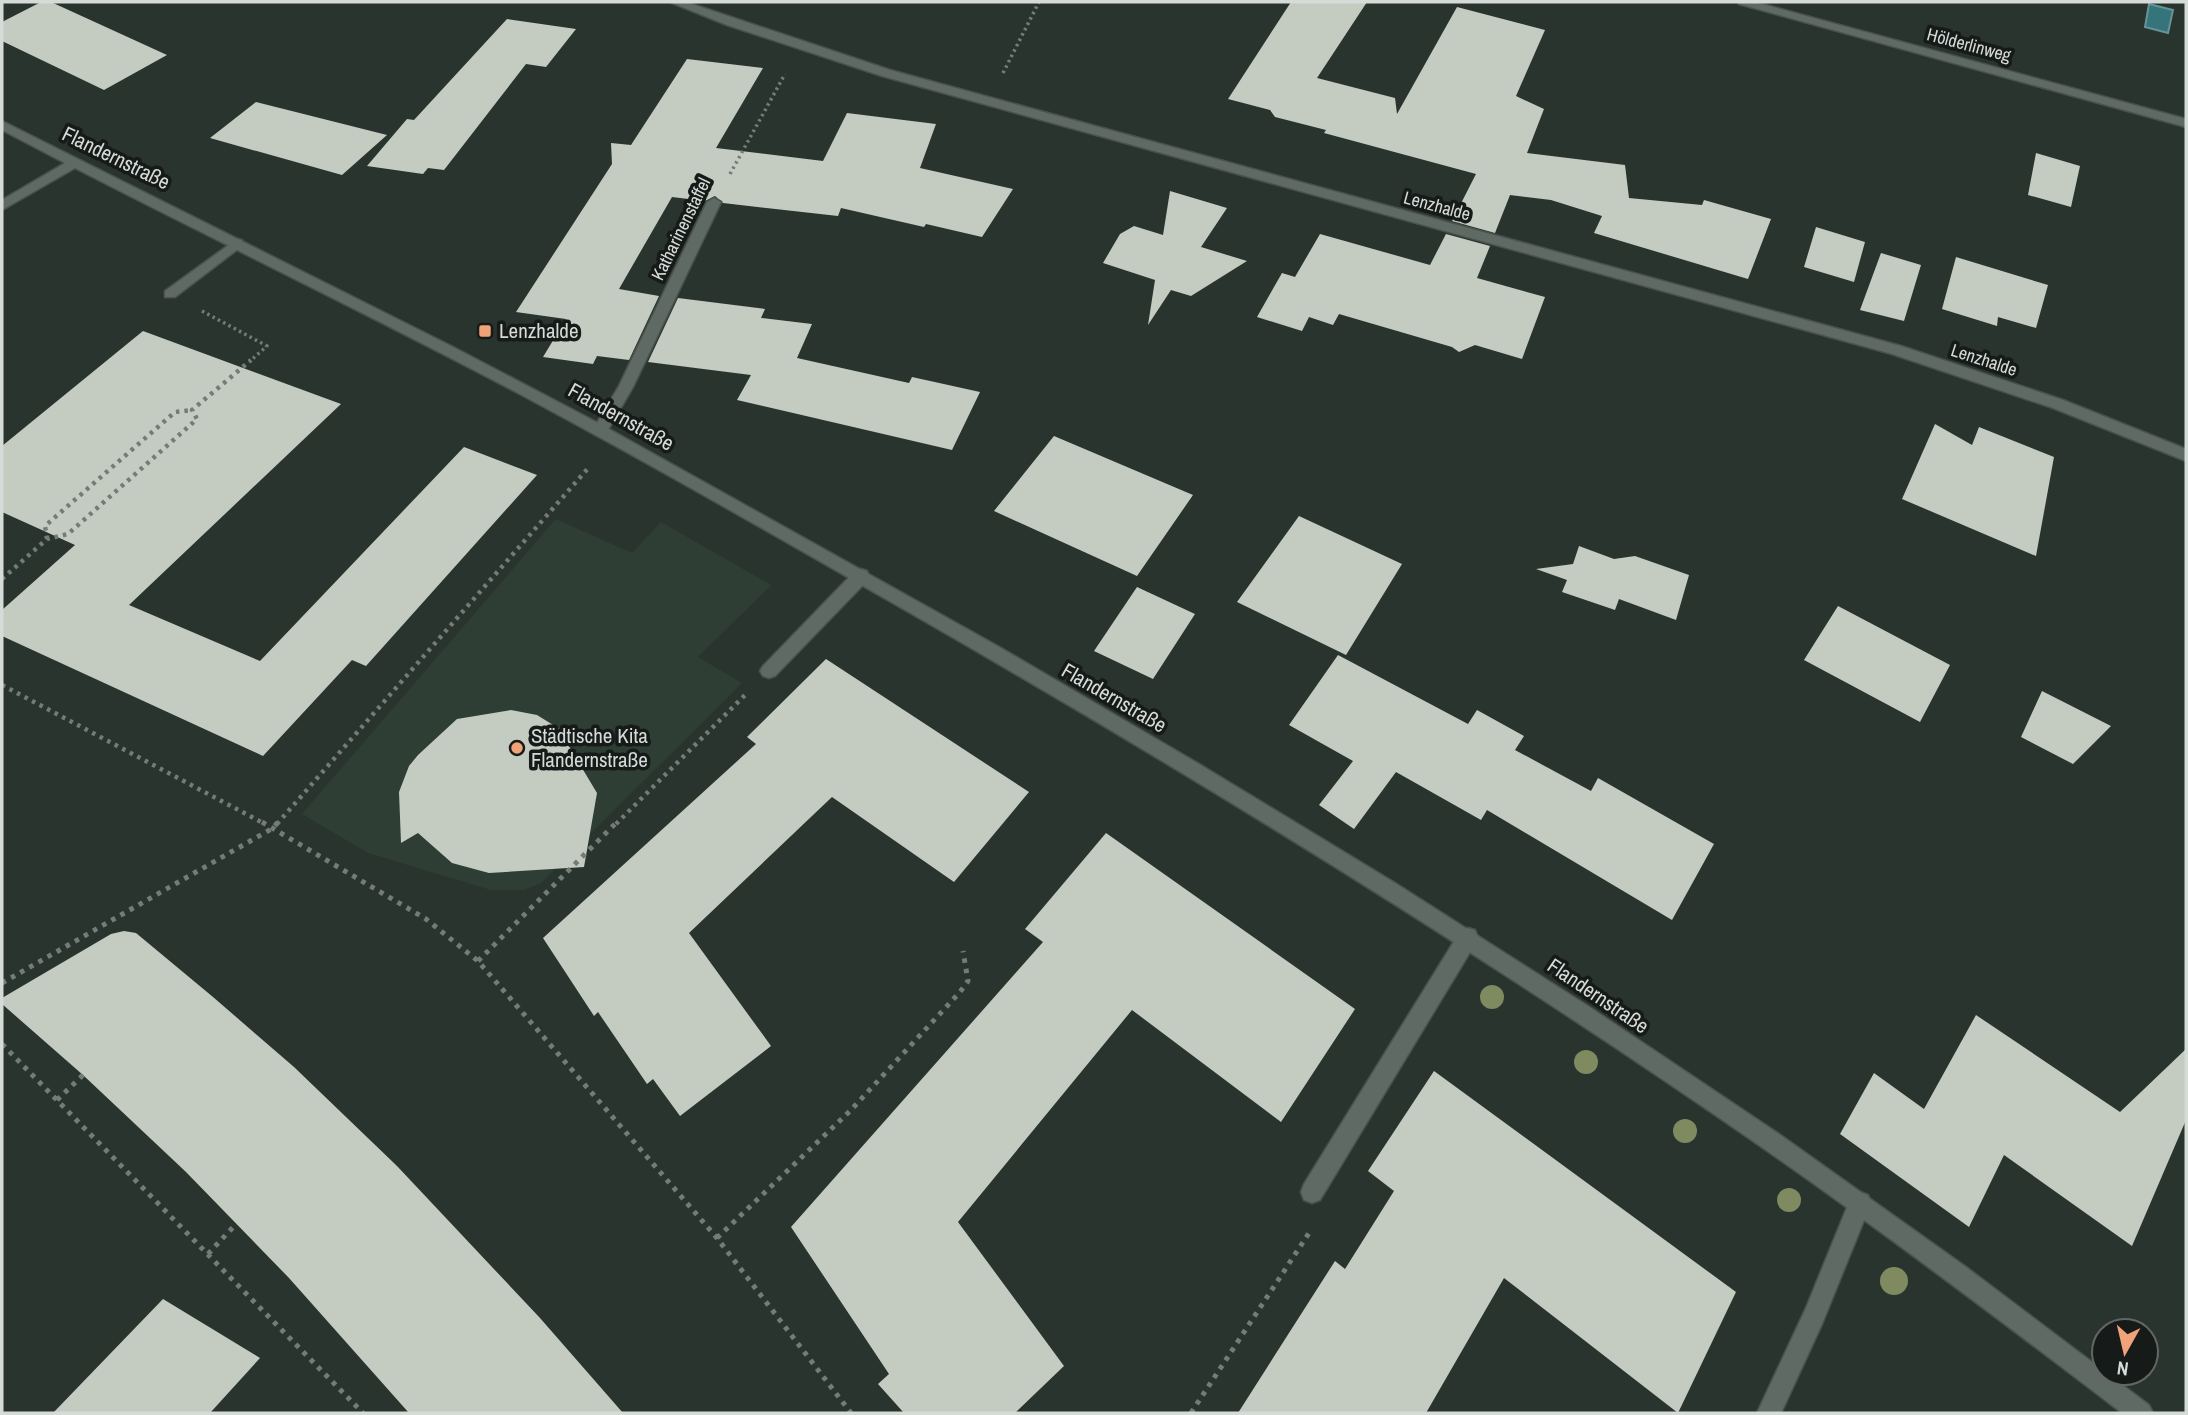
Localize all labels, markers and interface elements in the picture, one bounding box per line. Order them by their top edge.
street label: Hölderlinweg [1924,21,2015,68]
street label: Flandernstraße [57,119,175,196]
street label: Katharinenstaffel [645,173,716,284]
street label: Lenzhalde [1401,185,1473,226]
place label: Lenzhalde [499,316,578,345]
marker: Lenzhalde [477,323,493,339]
street label: Lenzhalde [1948,337,2020,382]
street label: Flandernstraße [563,376,679,458]
street label: Flandernstraße [1056,656,1172,739]
place label: Städtische Kita Flandernstraße [531,721,648,774]
marker: Städtische Kita Flandernstraße [509,740,525,756]
street label: Flandernstraße [1542,951,1655,1040]
north arrow [2090,1317,2160,1387]
text: N [2115,1355,2130,1382]

